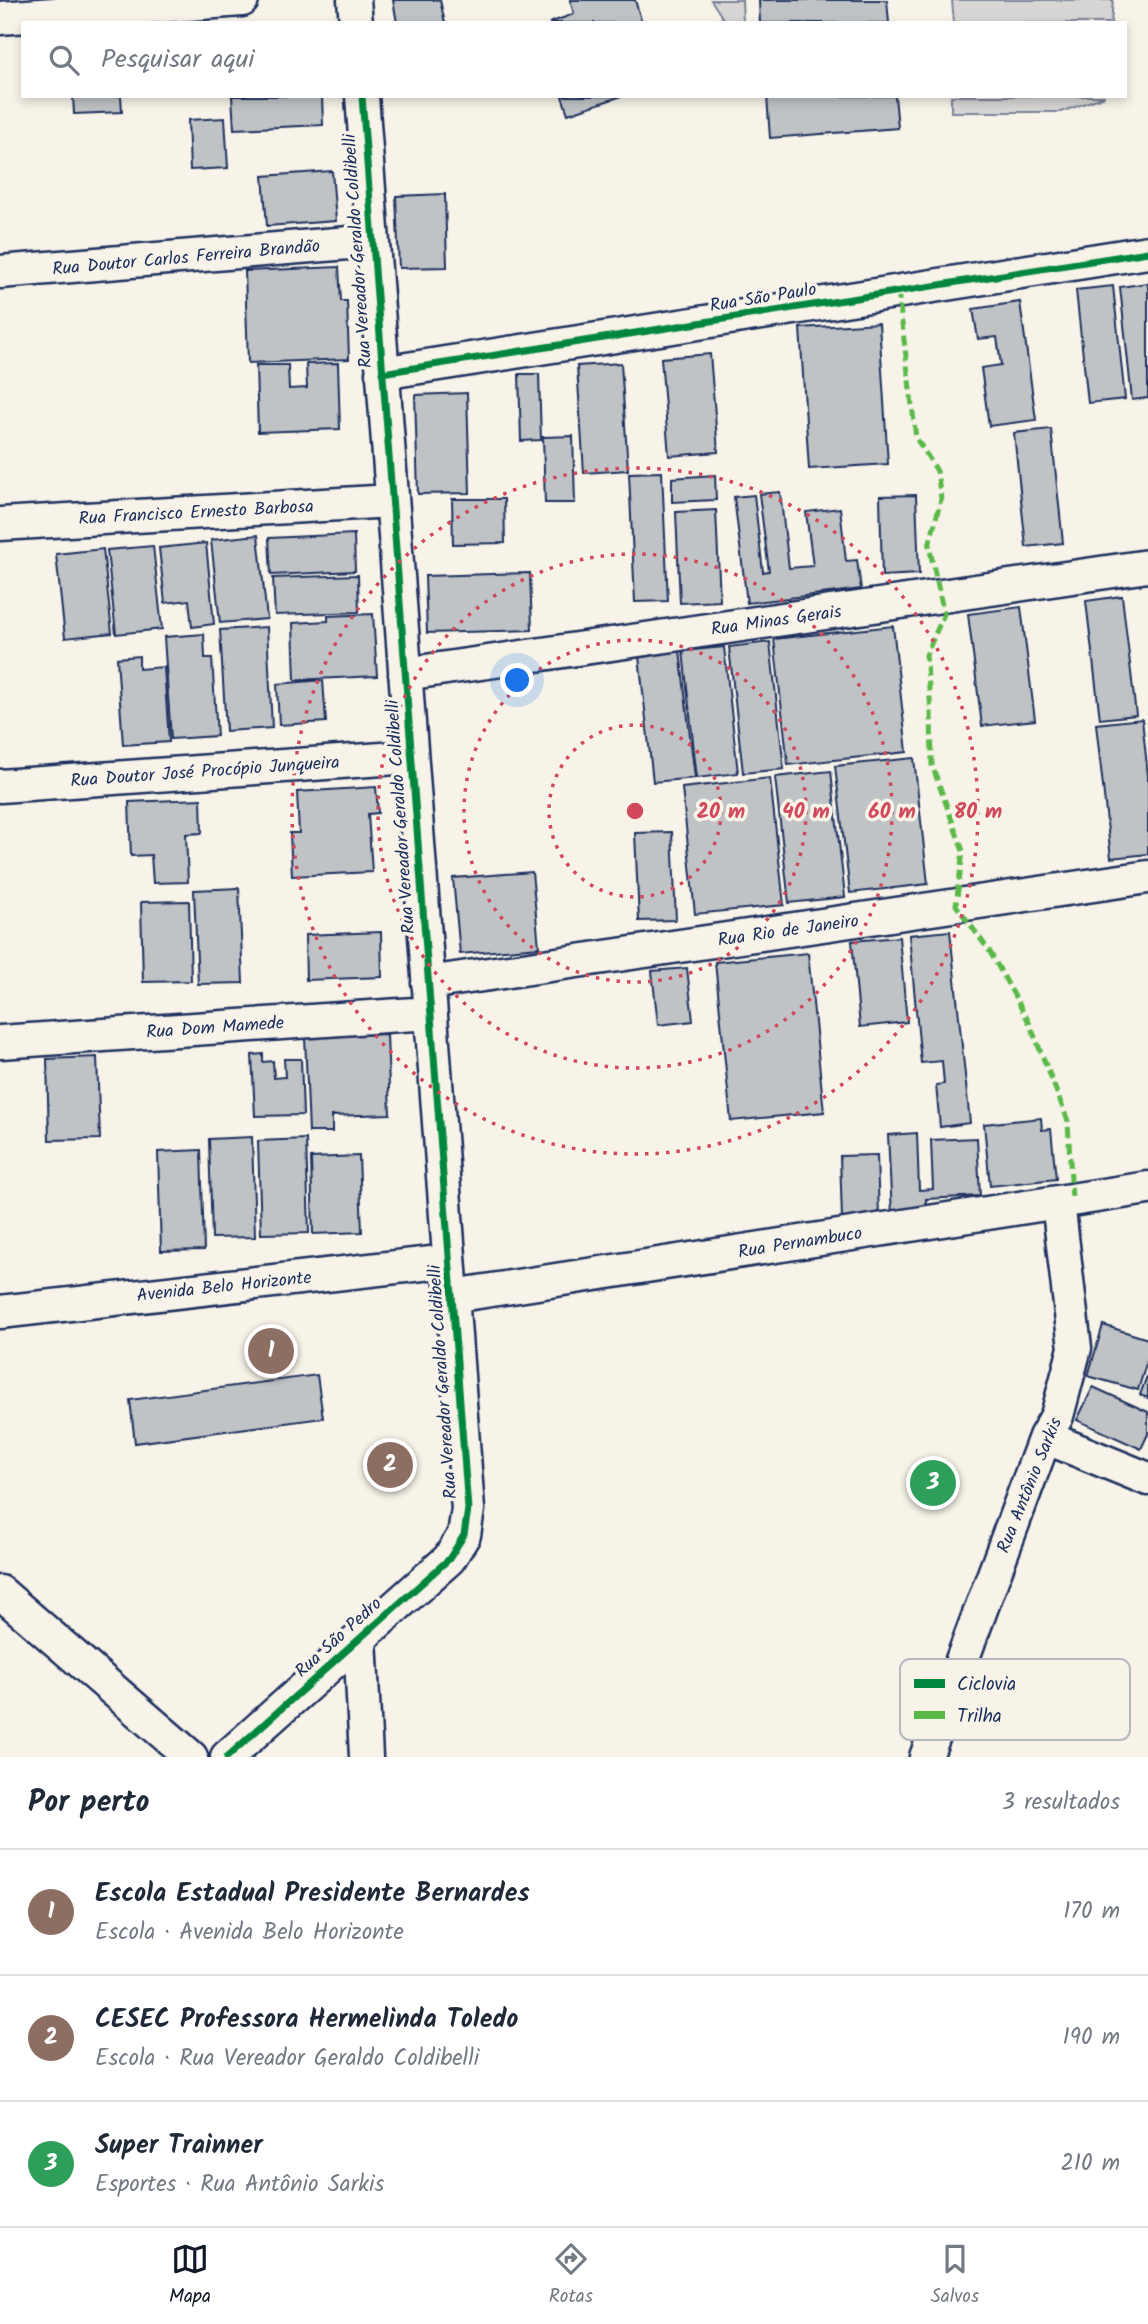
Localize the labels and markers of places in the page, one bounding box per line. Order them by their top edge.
centre of rings [623,799,647,823]
pin: 1 [248,1325,294,1377]
pin: 2 [367,1439,413,1491]
pin: 3 [910,1457,956,1509]

